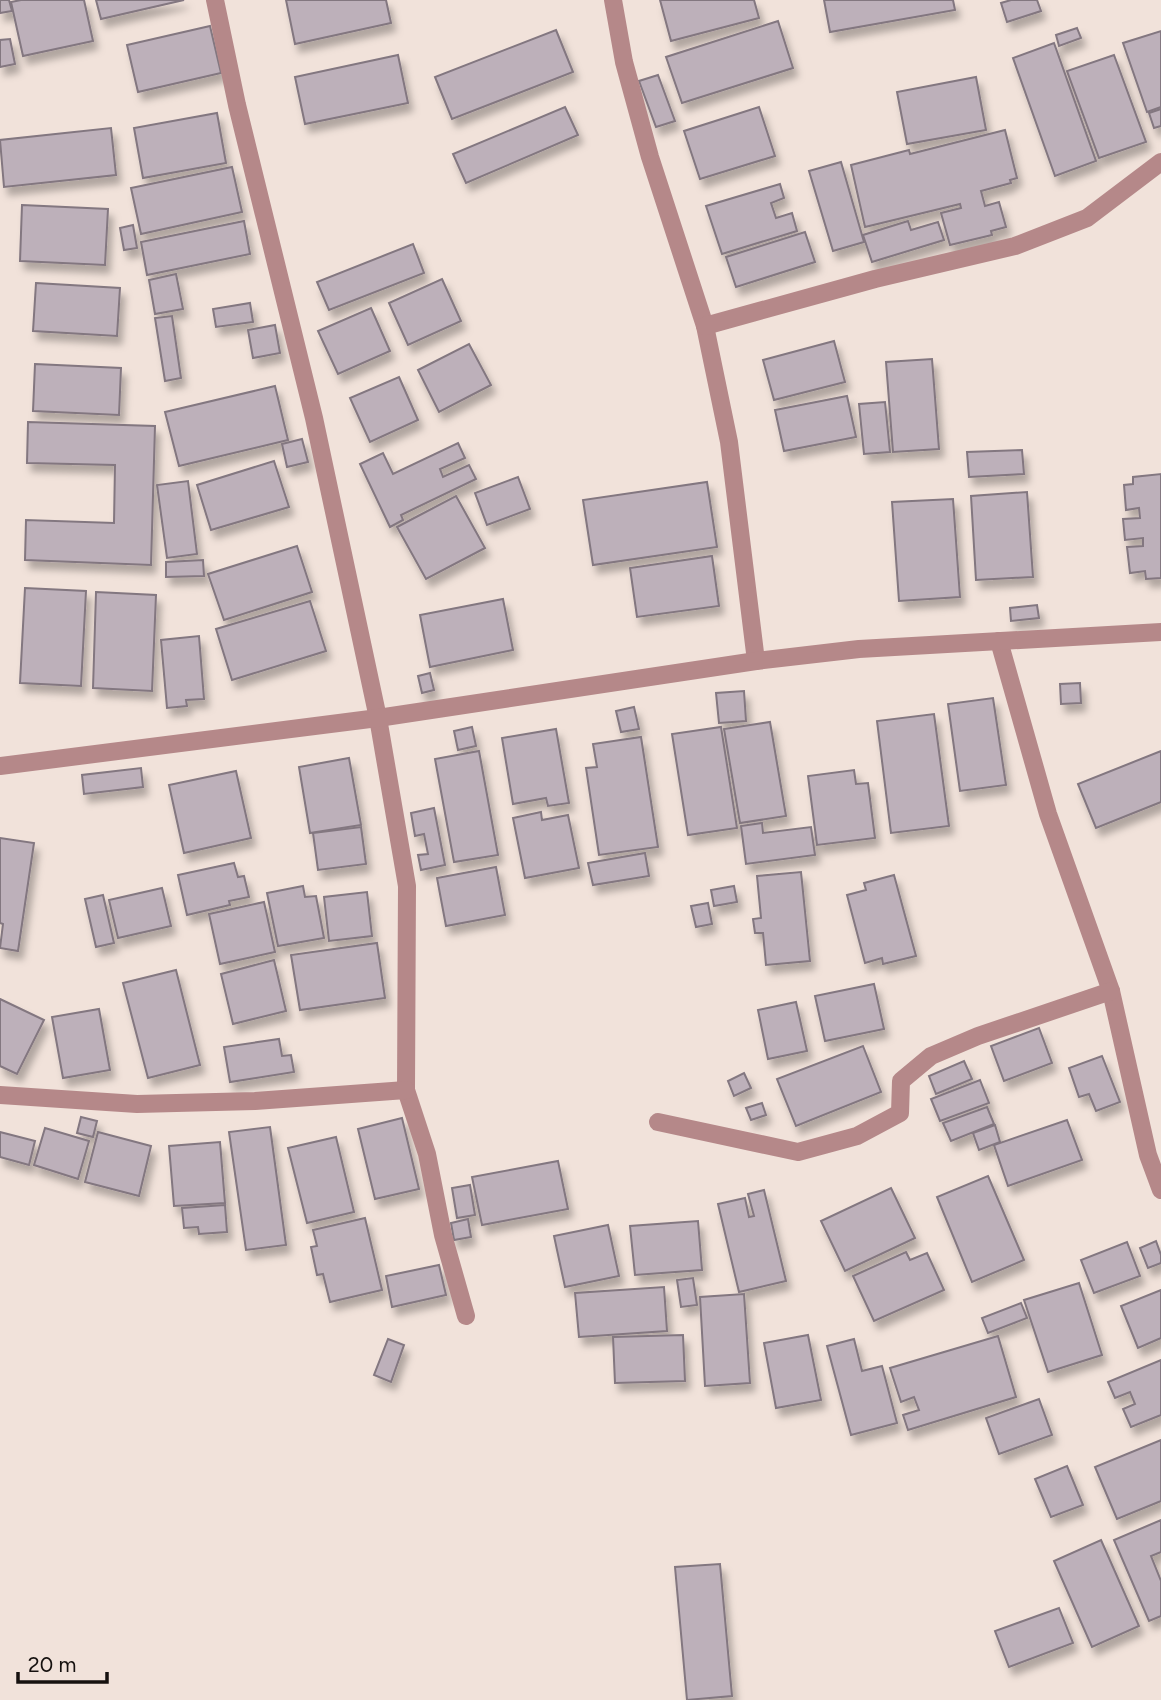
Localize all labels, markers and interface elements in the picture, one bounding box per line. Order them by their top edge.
scale bar [18,1640,107,1684]
text: 20 m [28,1652,76,1677]

